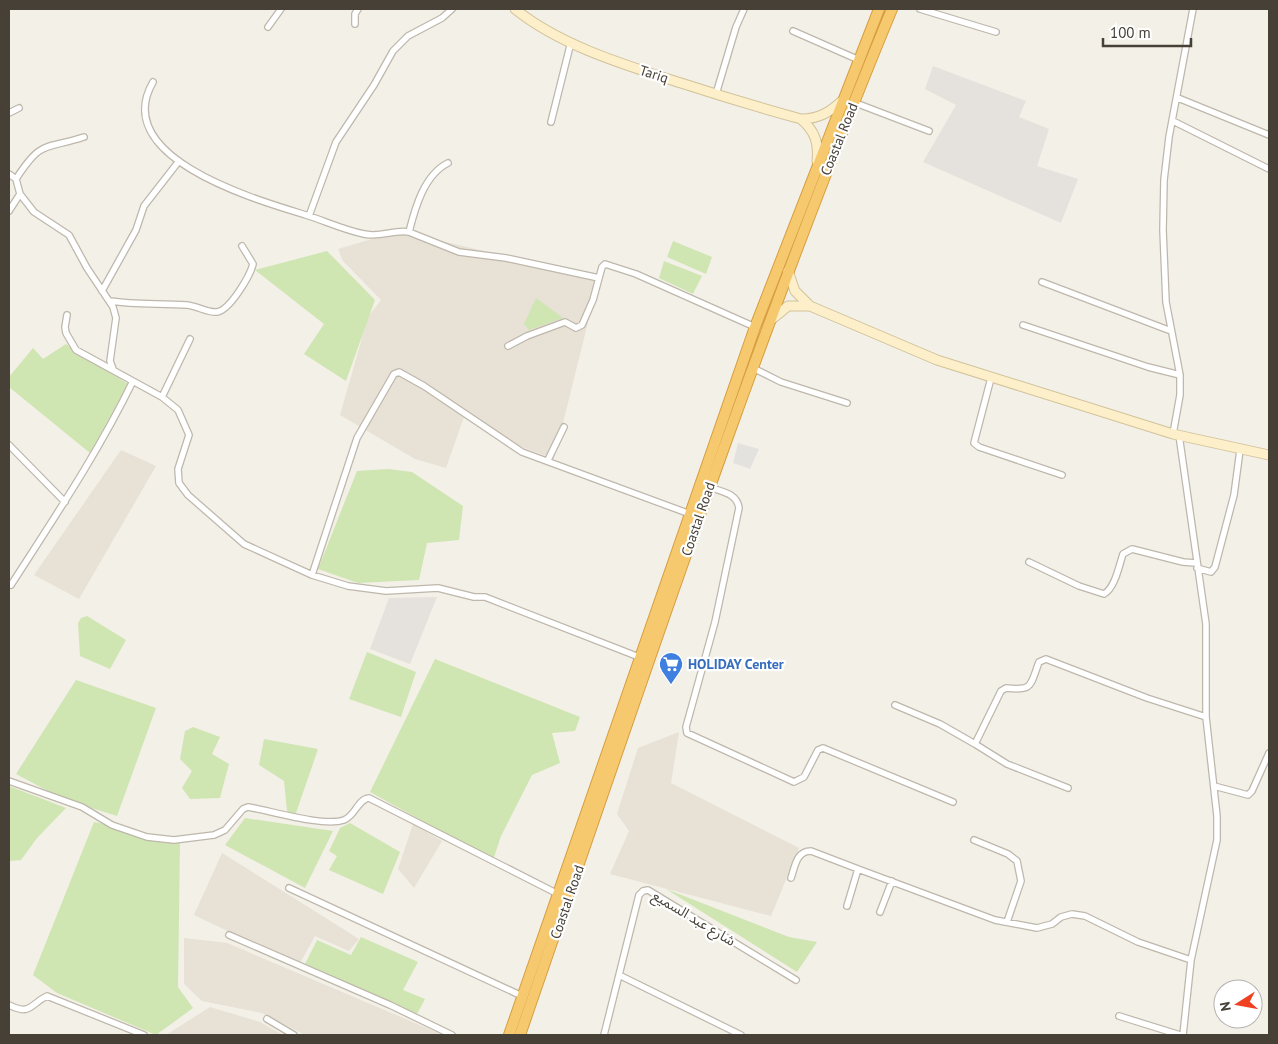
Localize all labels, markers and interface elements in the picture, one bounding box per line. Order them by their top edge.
scale bar [1103,15,1190,47]
text: 100 m [1110,23,1151,42]
street label: Tariq [637,61,671,87]
street label: Coastal Road [816,100,862,178]
street label: Coastal Road [677,480,719,558]
supermarket icon: HOLIDAY Center [658,651,684,685]
place label: HOLIDAY Center [688,655,784,673]
street label: Coastal Road [546,863,588,941]
street label: شارع عبد السميع [648,886,739,952]
north arrow [1213,979,1263,1029]
text: N [1216,1000,1235,1013]

